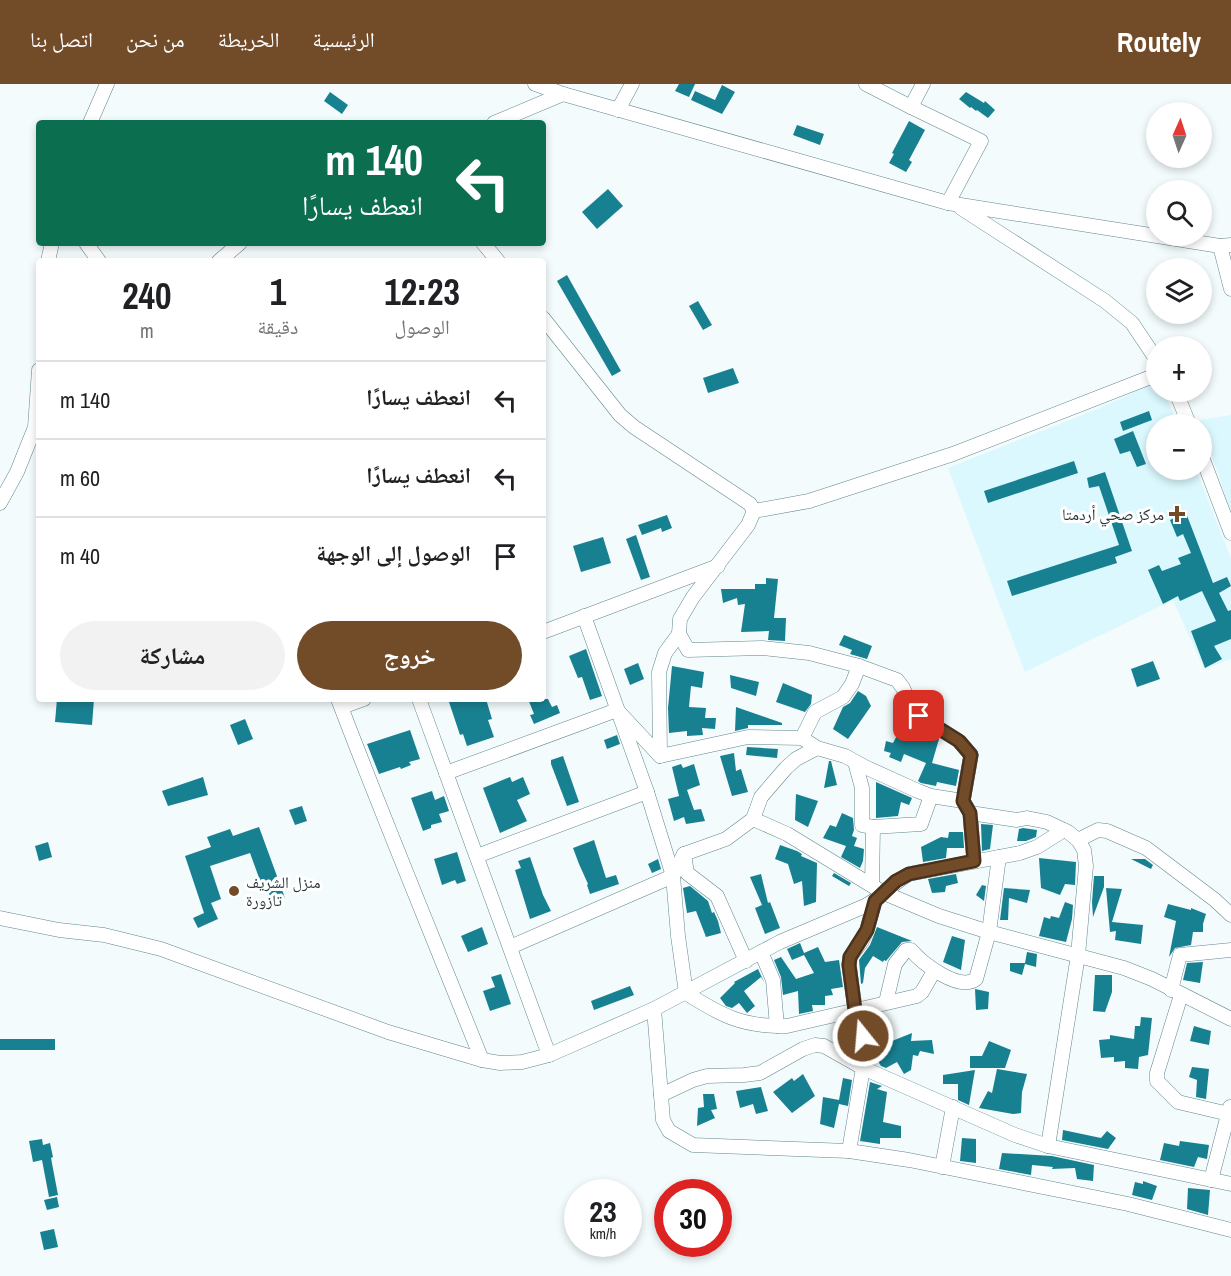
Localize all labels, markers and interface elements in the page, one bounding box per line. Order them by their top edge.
text: Routely [1117,23,1201,61]
text: اتصل بنا [30,25,93,54]
text: من نحن [126,25,185,54]
text: الخريطة [218,25,280,54]
text: الرئيسية [313,25,375,54]
north arrow [1146,102,1212,168]
map controls [1146,102,1212,480]
text: 140 m [325,132,423,188]
icon: left [444,144,522,222]
button: search [1146,180,1212,246]
text: انعطف يسارًا [302,187,423,223]
button: layers [1146,258,1212,324]
text: 1 [270,268,286,316]
text: 12:23 [384,268,460,316]
text: 240 [122,272,171,320]
text: دقيقة [258,313,298,340]
text: الوصول [394,313,450,340]
text: m [140,317,154,344]
button: + [1146,336,1212,402]
text: انعطف يسارًا [366,382,471,412]
icon: left [489,384,522,417]
text: 140 m [60,385,110,415]
button: − [1146,414,1212,480]
text: انعطف يسارًا [366,460,471,490]
icon: left [489,462,522,495]
text: 60 m [60,463,100,493]
place label: مركز صحي أردمتا [1062,503,1164,527]
marker: مركز صحي أردمتا [1168,505,1186,523]
text: الوصول إلى الوجهة [316,538,471,568]
icon: arrive [489,540,522,573]
text: 40 m [60,541,100,571]
button: مشاركة [60,621,285,690]
button: خروج [297,621,522,690]
pin [893,690,944,741]
icon: arrive [902,699,935,732]
place label: منزل الشريف تازورة [246,871,320,911]
marker: منزل الشريف تازورة [227,884,241,898]
position arrow [831,1004,895,1068]
speed limit sign: 30 [654,1179,732,1257]
text: 23 [589,1191,617,1231]
text: km/h [590,1223,616,1244]

